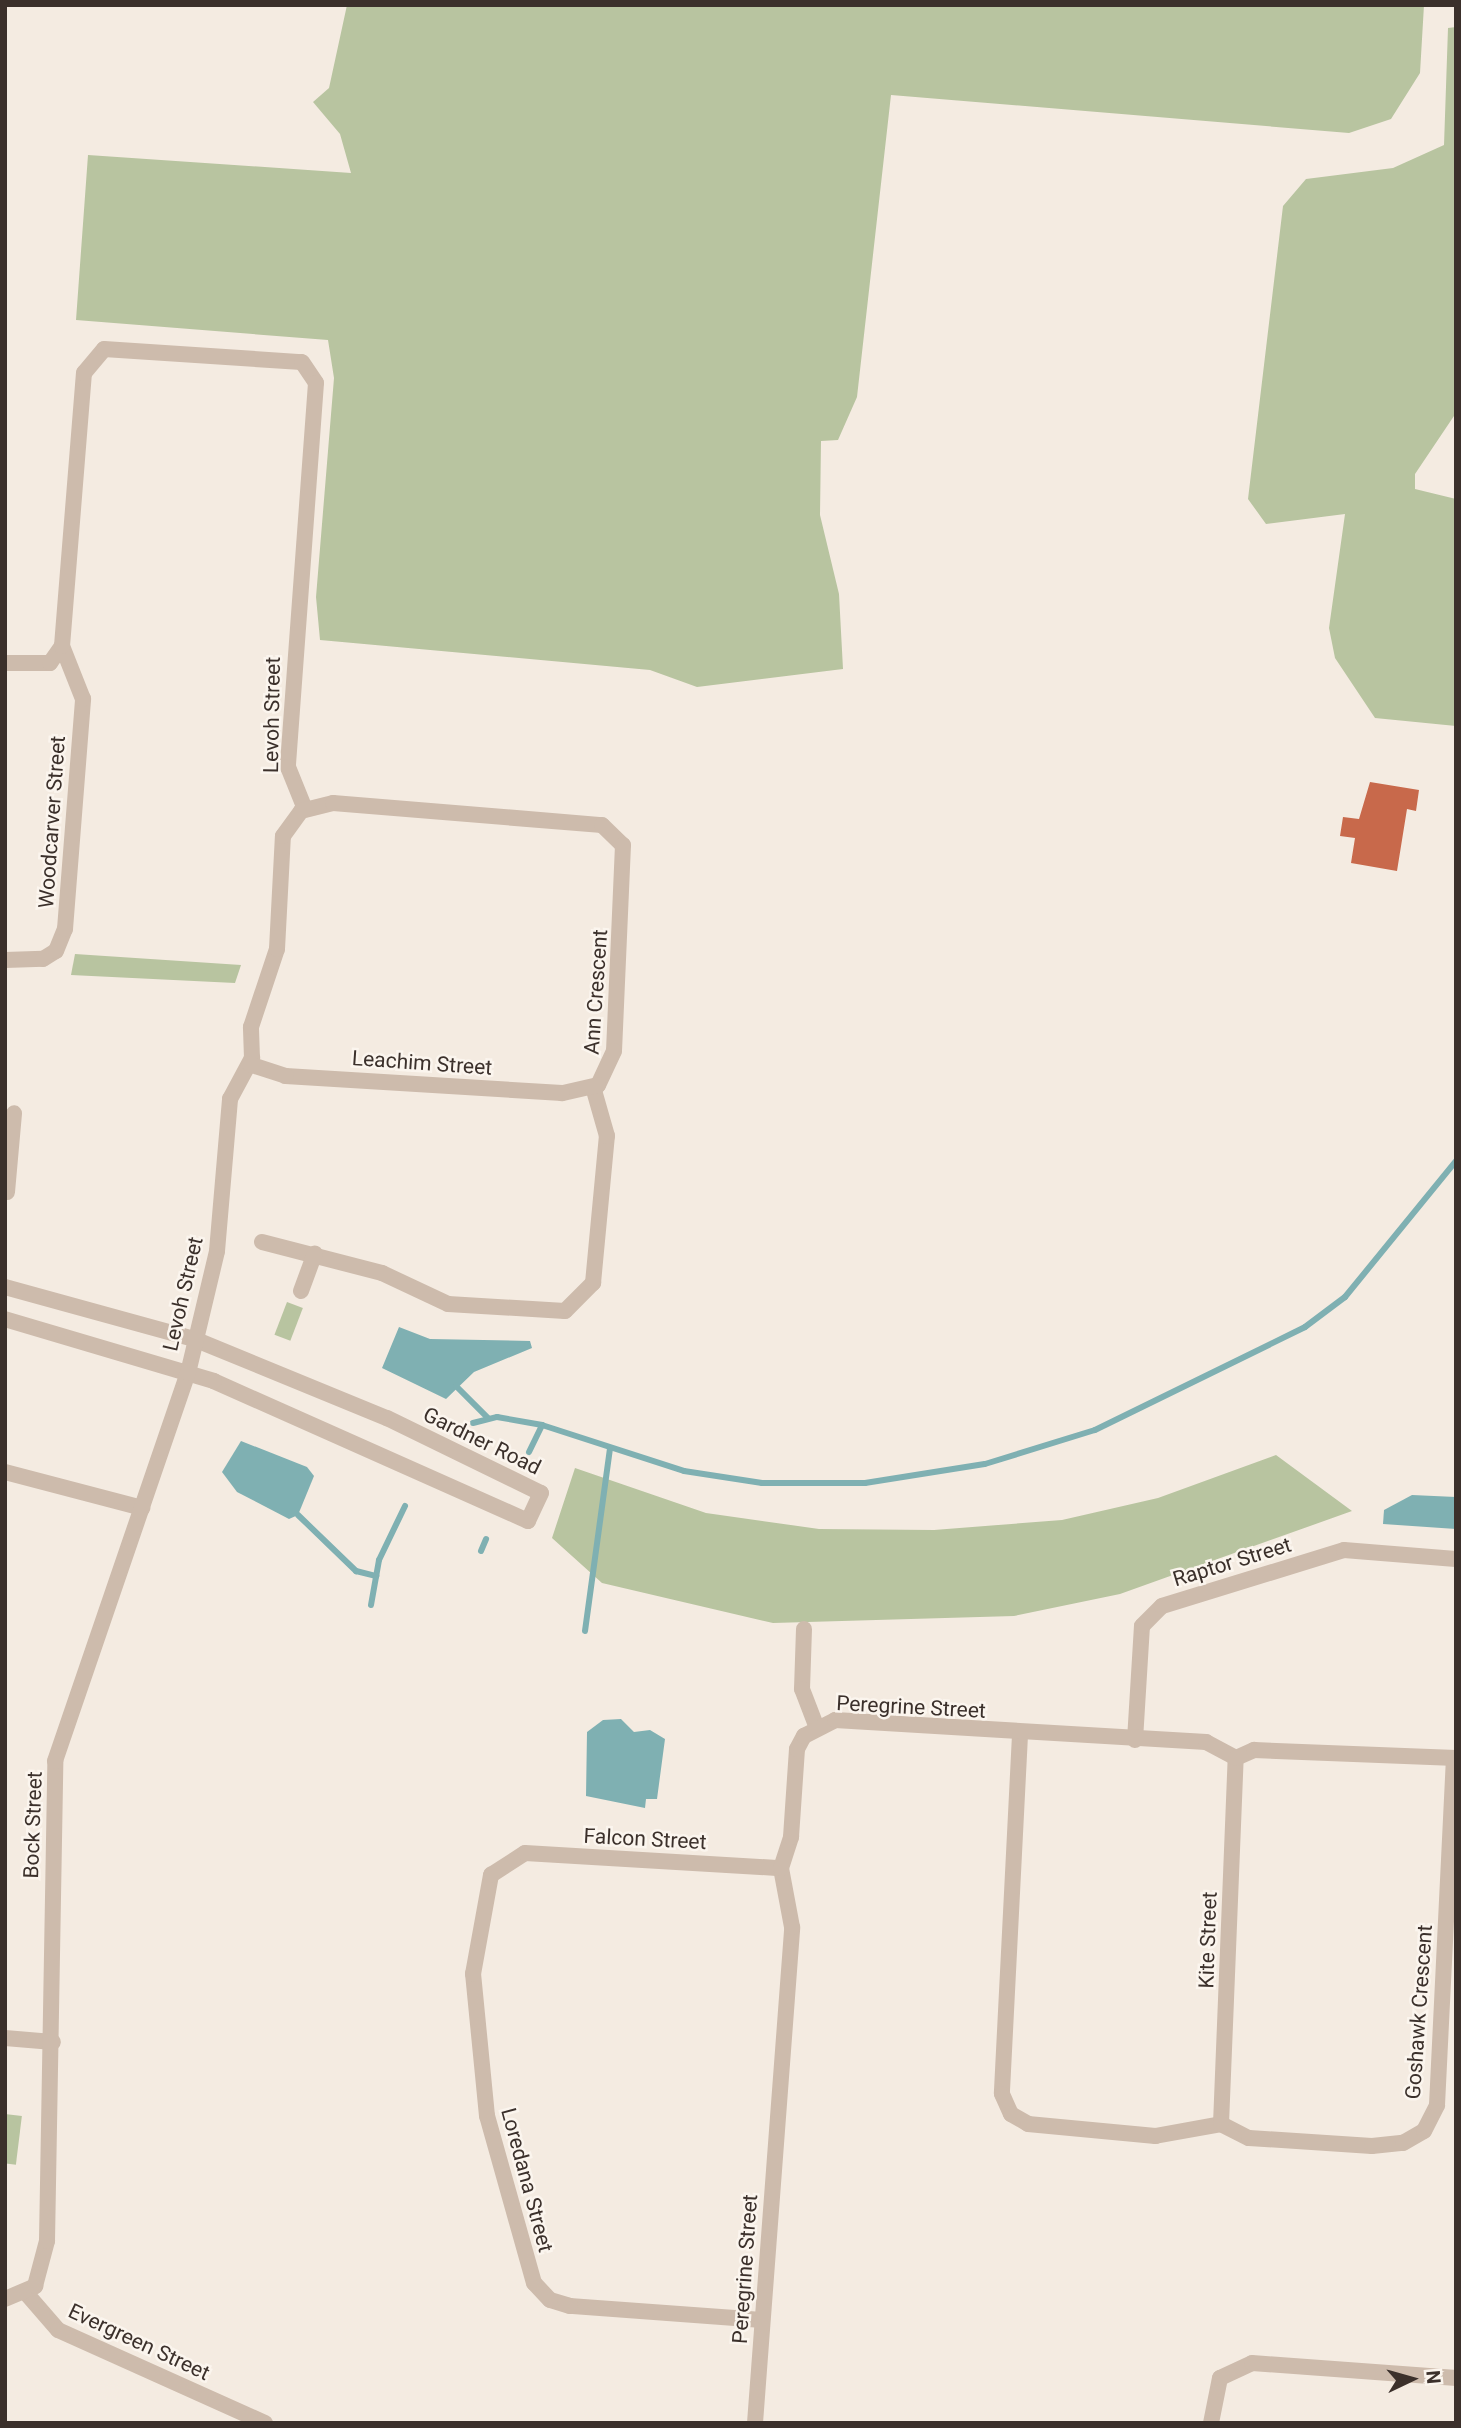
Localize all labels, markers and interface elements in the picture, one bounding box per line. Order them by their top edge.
street label: Levoh Street [258,657,286,773]
street label: Woodcarver Street [33,735,71,909]
street label: Ann Crescent [579,929,613,1055]
street label: Leachim Street [351,1046,493,1080]
street label: Levoh Street [158,1234,208,1354]
street label: Gardner Road [419,1402,545,1480]
street label: Raptor Street [1170,1532,1294,1592]
street label: Peregrine Street [836,1691,986,1723]
street label: Bock Street [19,1771,47,1879]
street label: Falcon Street [583,1823,707,1855]
street label: Kite Street [1194,1891,1222,1989]
street label: Goshawk Crescent [1400,1924,1438,2100]
street label: Loredana Street [496,2105,558,2255]
street label: Peregrine Street [727,2193,763,2345]
street label: Evergreen Street [64,2298,214,2386]
north arrow [1377,2344,1447,2414]
text: N [1421,2369,1445,2385]

